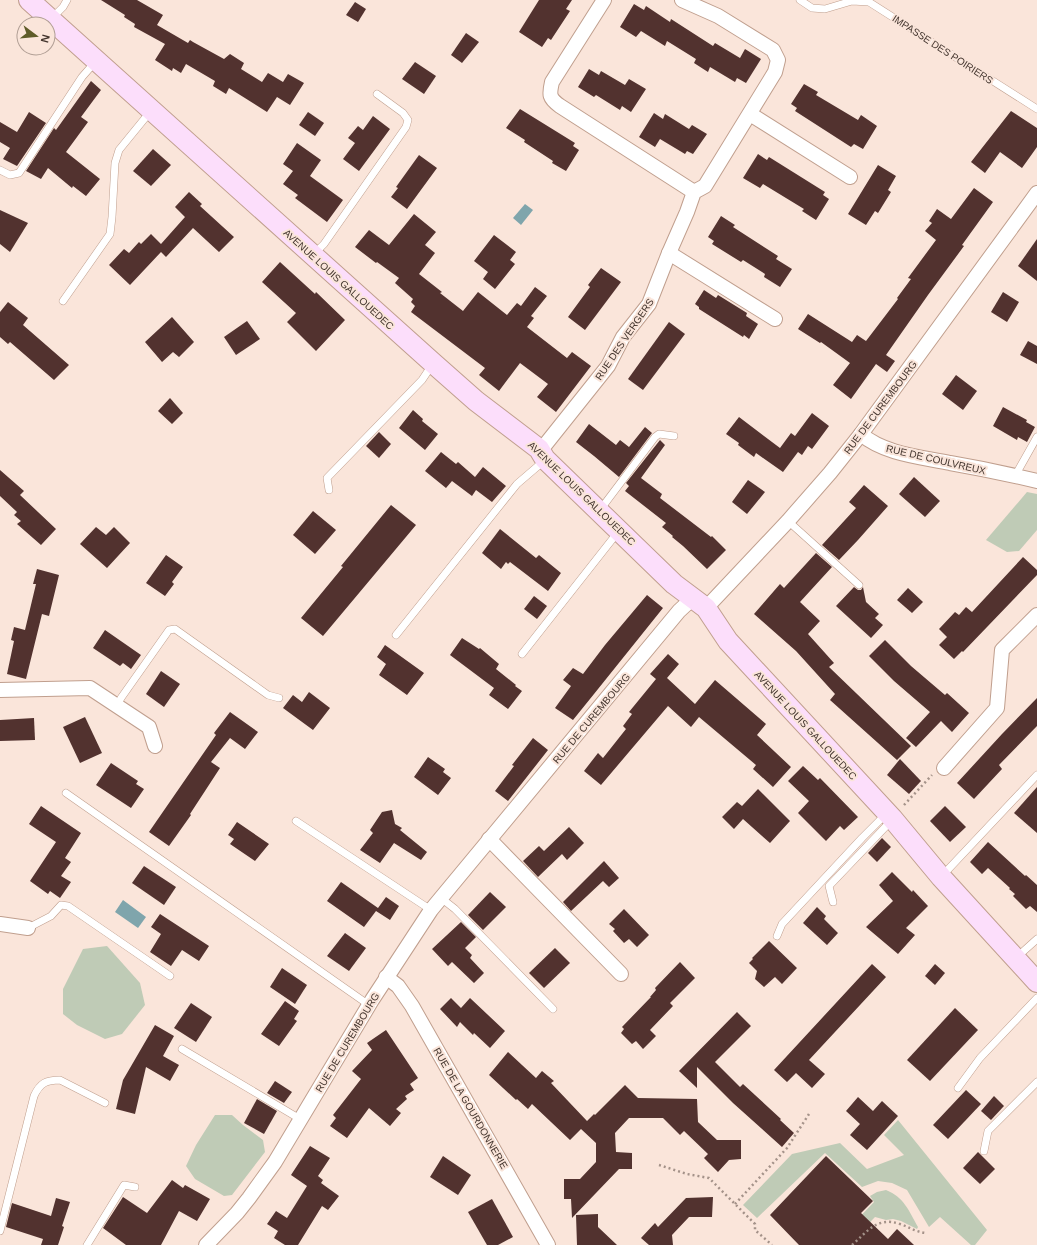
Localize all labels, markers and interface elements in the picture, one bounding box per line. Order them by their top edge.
street label: IMPASSE DES POIRIERS [890,13,995,86]
north arrow [16,16,56,56]
text: N [39,33,52,44]
street label: AVENUE LOUIS GALLOUEDEC [281,227,396,332]
street label: RUE DES VERGERS [593,296,656,382]
street label: RUE DE CUREMBOURG [842,358,919,456]
street label: AVENUE LOUIS GALLOUEDEC [526,439,637,547]
street label: RUE DE COULVREUX [885,443,987,476]
street label: AVENUE LOUIS GALLOUEDEC [752,669,859,782]
street label: RUE DE CUREMBOURG [551,671,632,765]
street label: RUE DE CUREMBOURG [313,990,382,1094]
street label: RUE DE LA GOURDONNERIE [431,1046,510,1171]

